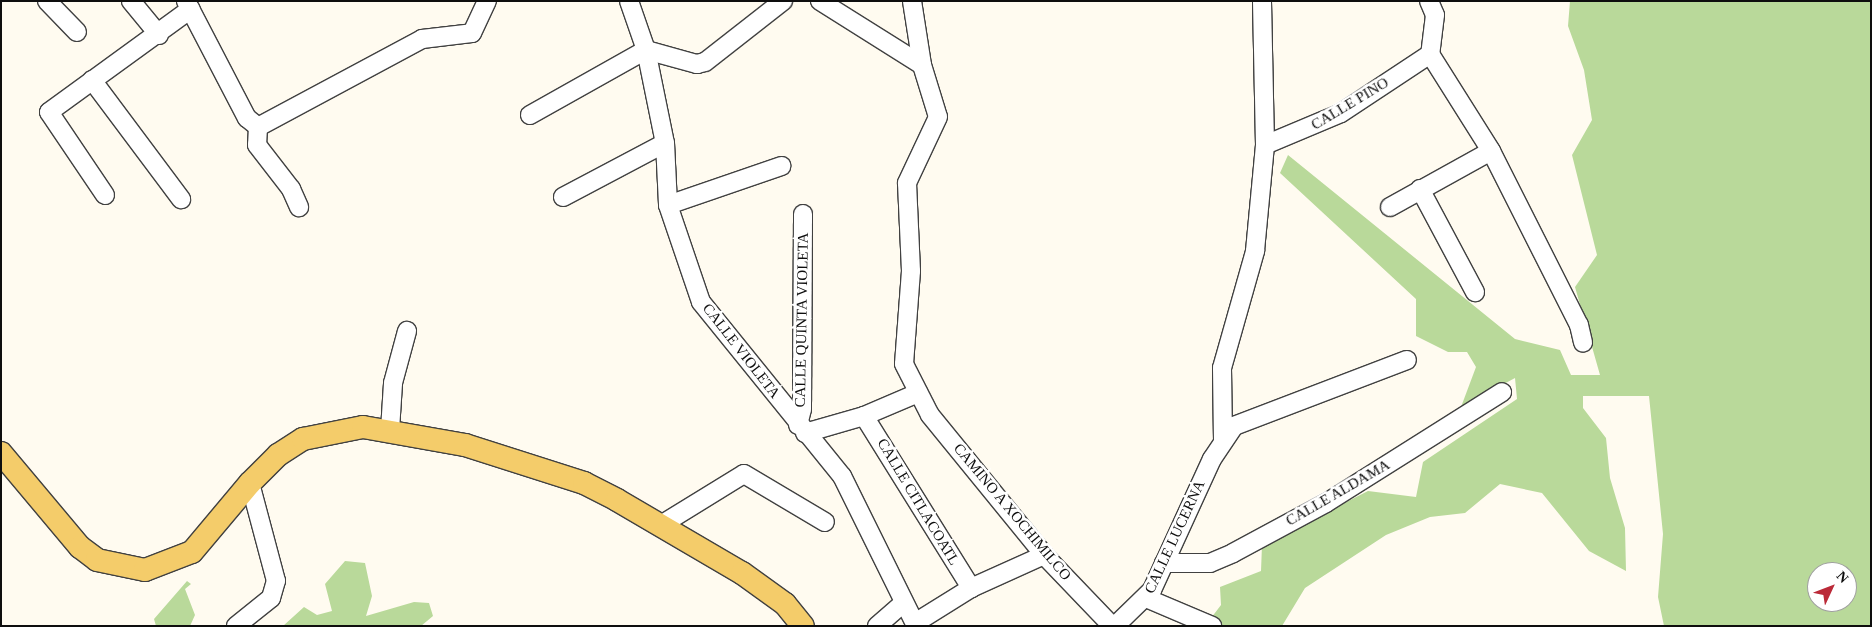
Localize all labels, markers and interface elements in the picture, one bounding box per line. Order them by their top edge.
street label: CALLE PINO [1308,74,1392,134]
street label: CALLE QUINTA VIOLETA [791,232,813,408]
street label: CALLE VIOLETA [698,300,784,402]
street label: CALLE CITLACOATL [873,435,963,569]
street label: CAMINO A XOCHIMILCO [949,439,1075,585]
street label: CALLE ALDAMA [1282,456,1394,530]
street label: CALLE LUCERNA [1141,478,1209,596]
north arrow [1807,562,1857,612]
text: N [1834,568,1852,586]

